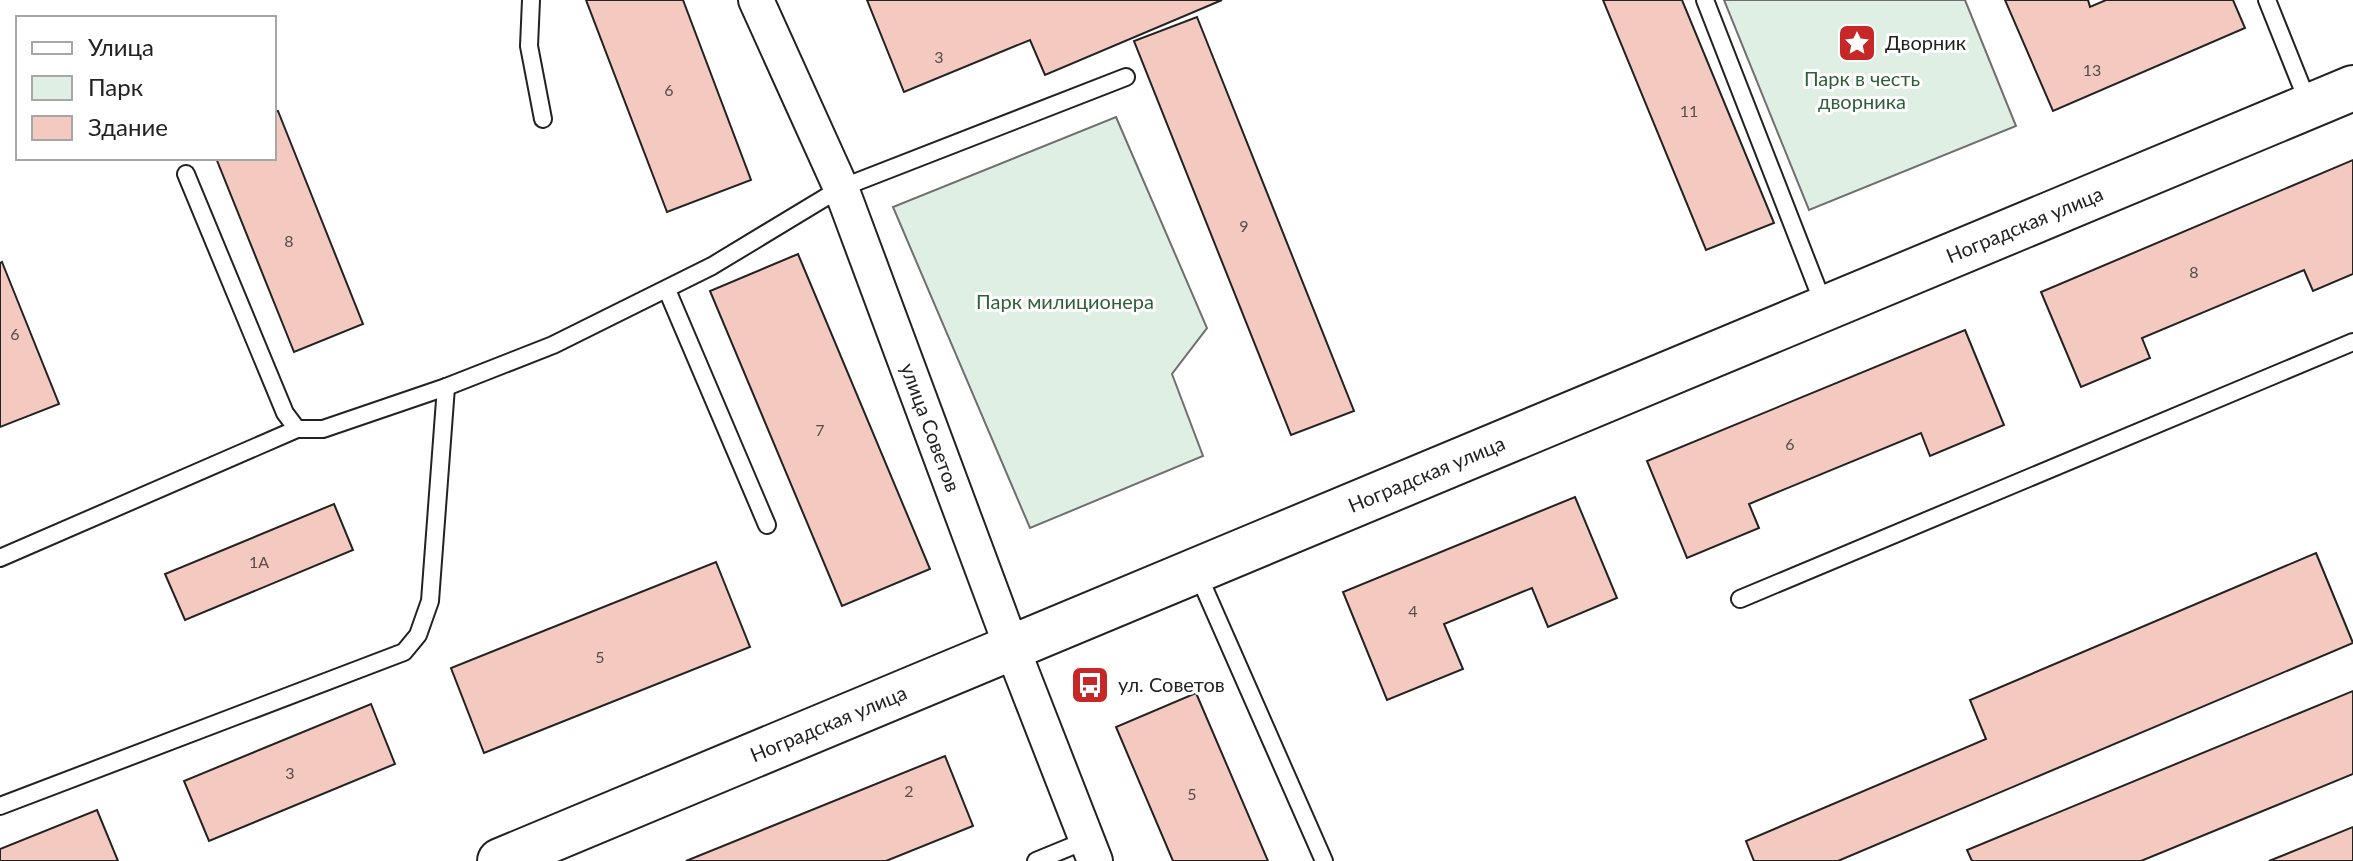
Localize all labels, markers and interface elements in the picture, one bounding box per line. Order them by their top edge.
legend [16,16,276,160]
place icon: Дворник [1836,22,1878,64]
place label: Дворник [1885,30,1967,54]
text: Улица [88,32,154,61]
house number: 3 [934,47,944,66]
house number: 13 [2083,60,2101,79]
park label: Парк в честь дворника [1804,66,1920,113]
text: Парк [88,72,144,101]
house number: 6 [664,80,674,99]
house number: 11 [1680,101,1698,120]
text: Здание [88,112,168,141]
street label: Ноградская улица [1942,181,2106,267]
house number: 9 [1239,216,1249,235]
house number: 8 [284,231,294,250]
house number: 8 [2189,262,2199,281]
park label: Парк милиционера [976,289,1154,313]
house number: 6 [10,324,20,343]
street label: улица Советов [896,360,966,495]
house number: 7 [815,420,825,439]
street label: Ноградская улица [1344,430,1508,517]
house number: 6 [1785,434,1795,453]
house number: 1А [249,552,269,571]
house number: 4 [1408,601,1418,620]
house number: 5 [595,647,605,666]
bus stop icon: ул. Советов [1069,664,1111,706]
place label: ул. Советов [1118,672,1225,696]
street label: Ноградская улица [746,680,910,766]
house number: 3 [285,763,295,782]
house number: 2 [904,781,914,800]
house number: 5 [1187,784,1197,803]

